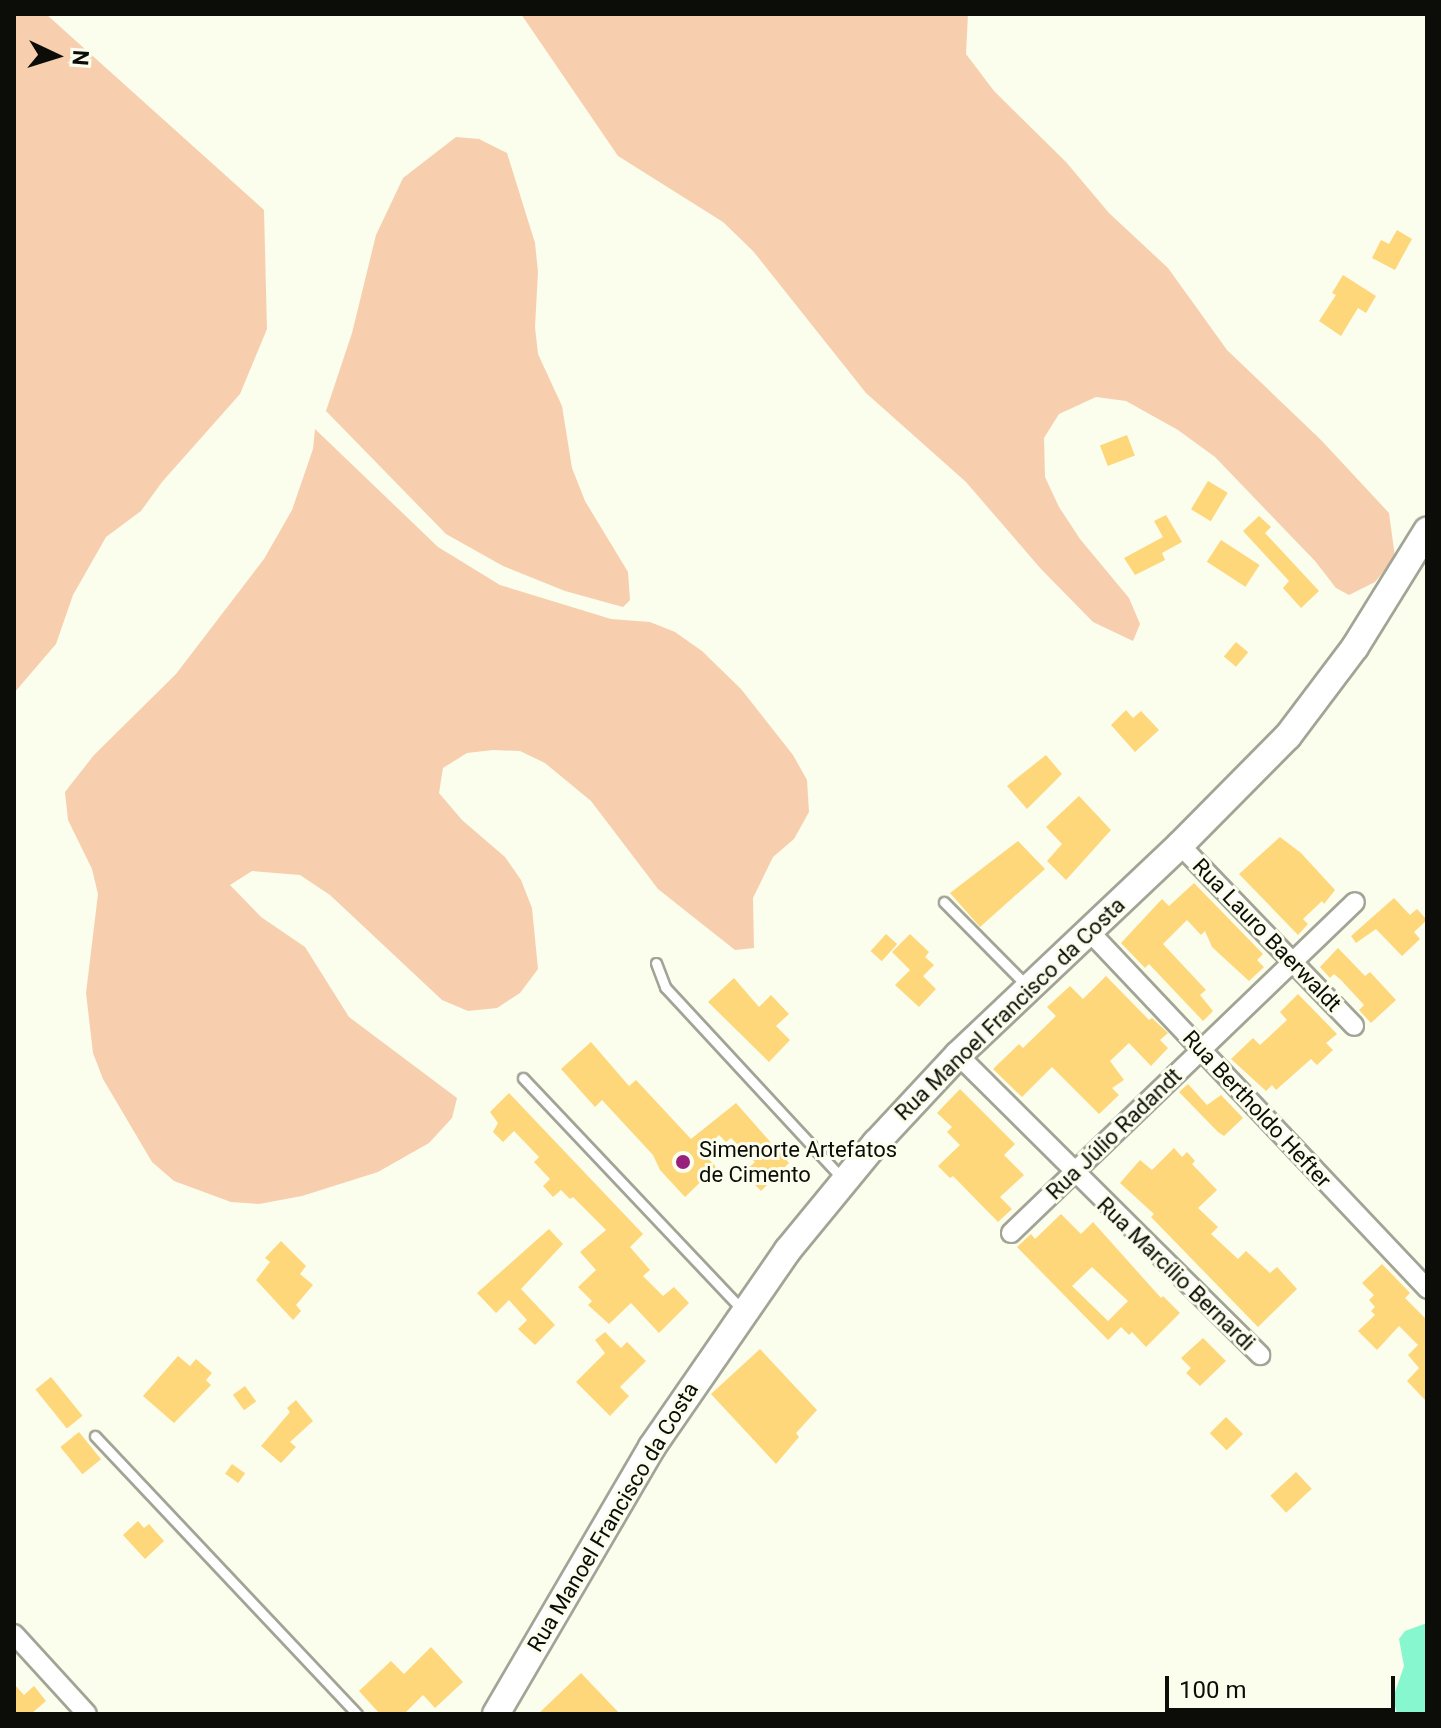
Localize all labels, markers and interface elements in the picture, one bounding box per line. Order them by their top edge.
north arrow [16,16,96,96]
text: N [67,49,93,66]
street label: Rua Lauro Baerwaldt [1187,853,1347,1017]
street label: Rua Manoel Francisco da Costa [890,892,1130,1126]
street label: Rua Bertholdo Hefter [1177,1025,1337,1193]
street label: Rua Júlio Radandt [1041,1063,1187,1205]
place label: Simenorte Artefatos de Cimento [699,1136,897,1188]
marker: Simenorte Artefatos de Cimento [674,1153,692,1171]
street label: Rua Marcílio Bernardi [1092,1192,1260,1356]
street label: Rua Manoel Francisco da Costa [522,1378,704,1656]
scale bar [1169,1660,1399,1710]
text: 100 m [1179,1676,1246,1704]

